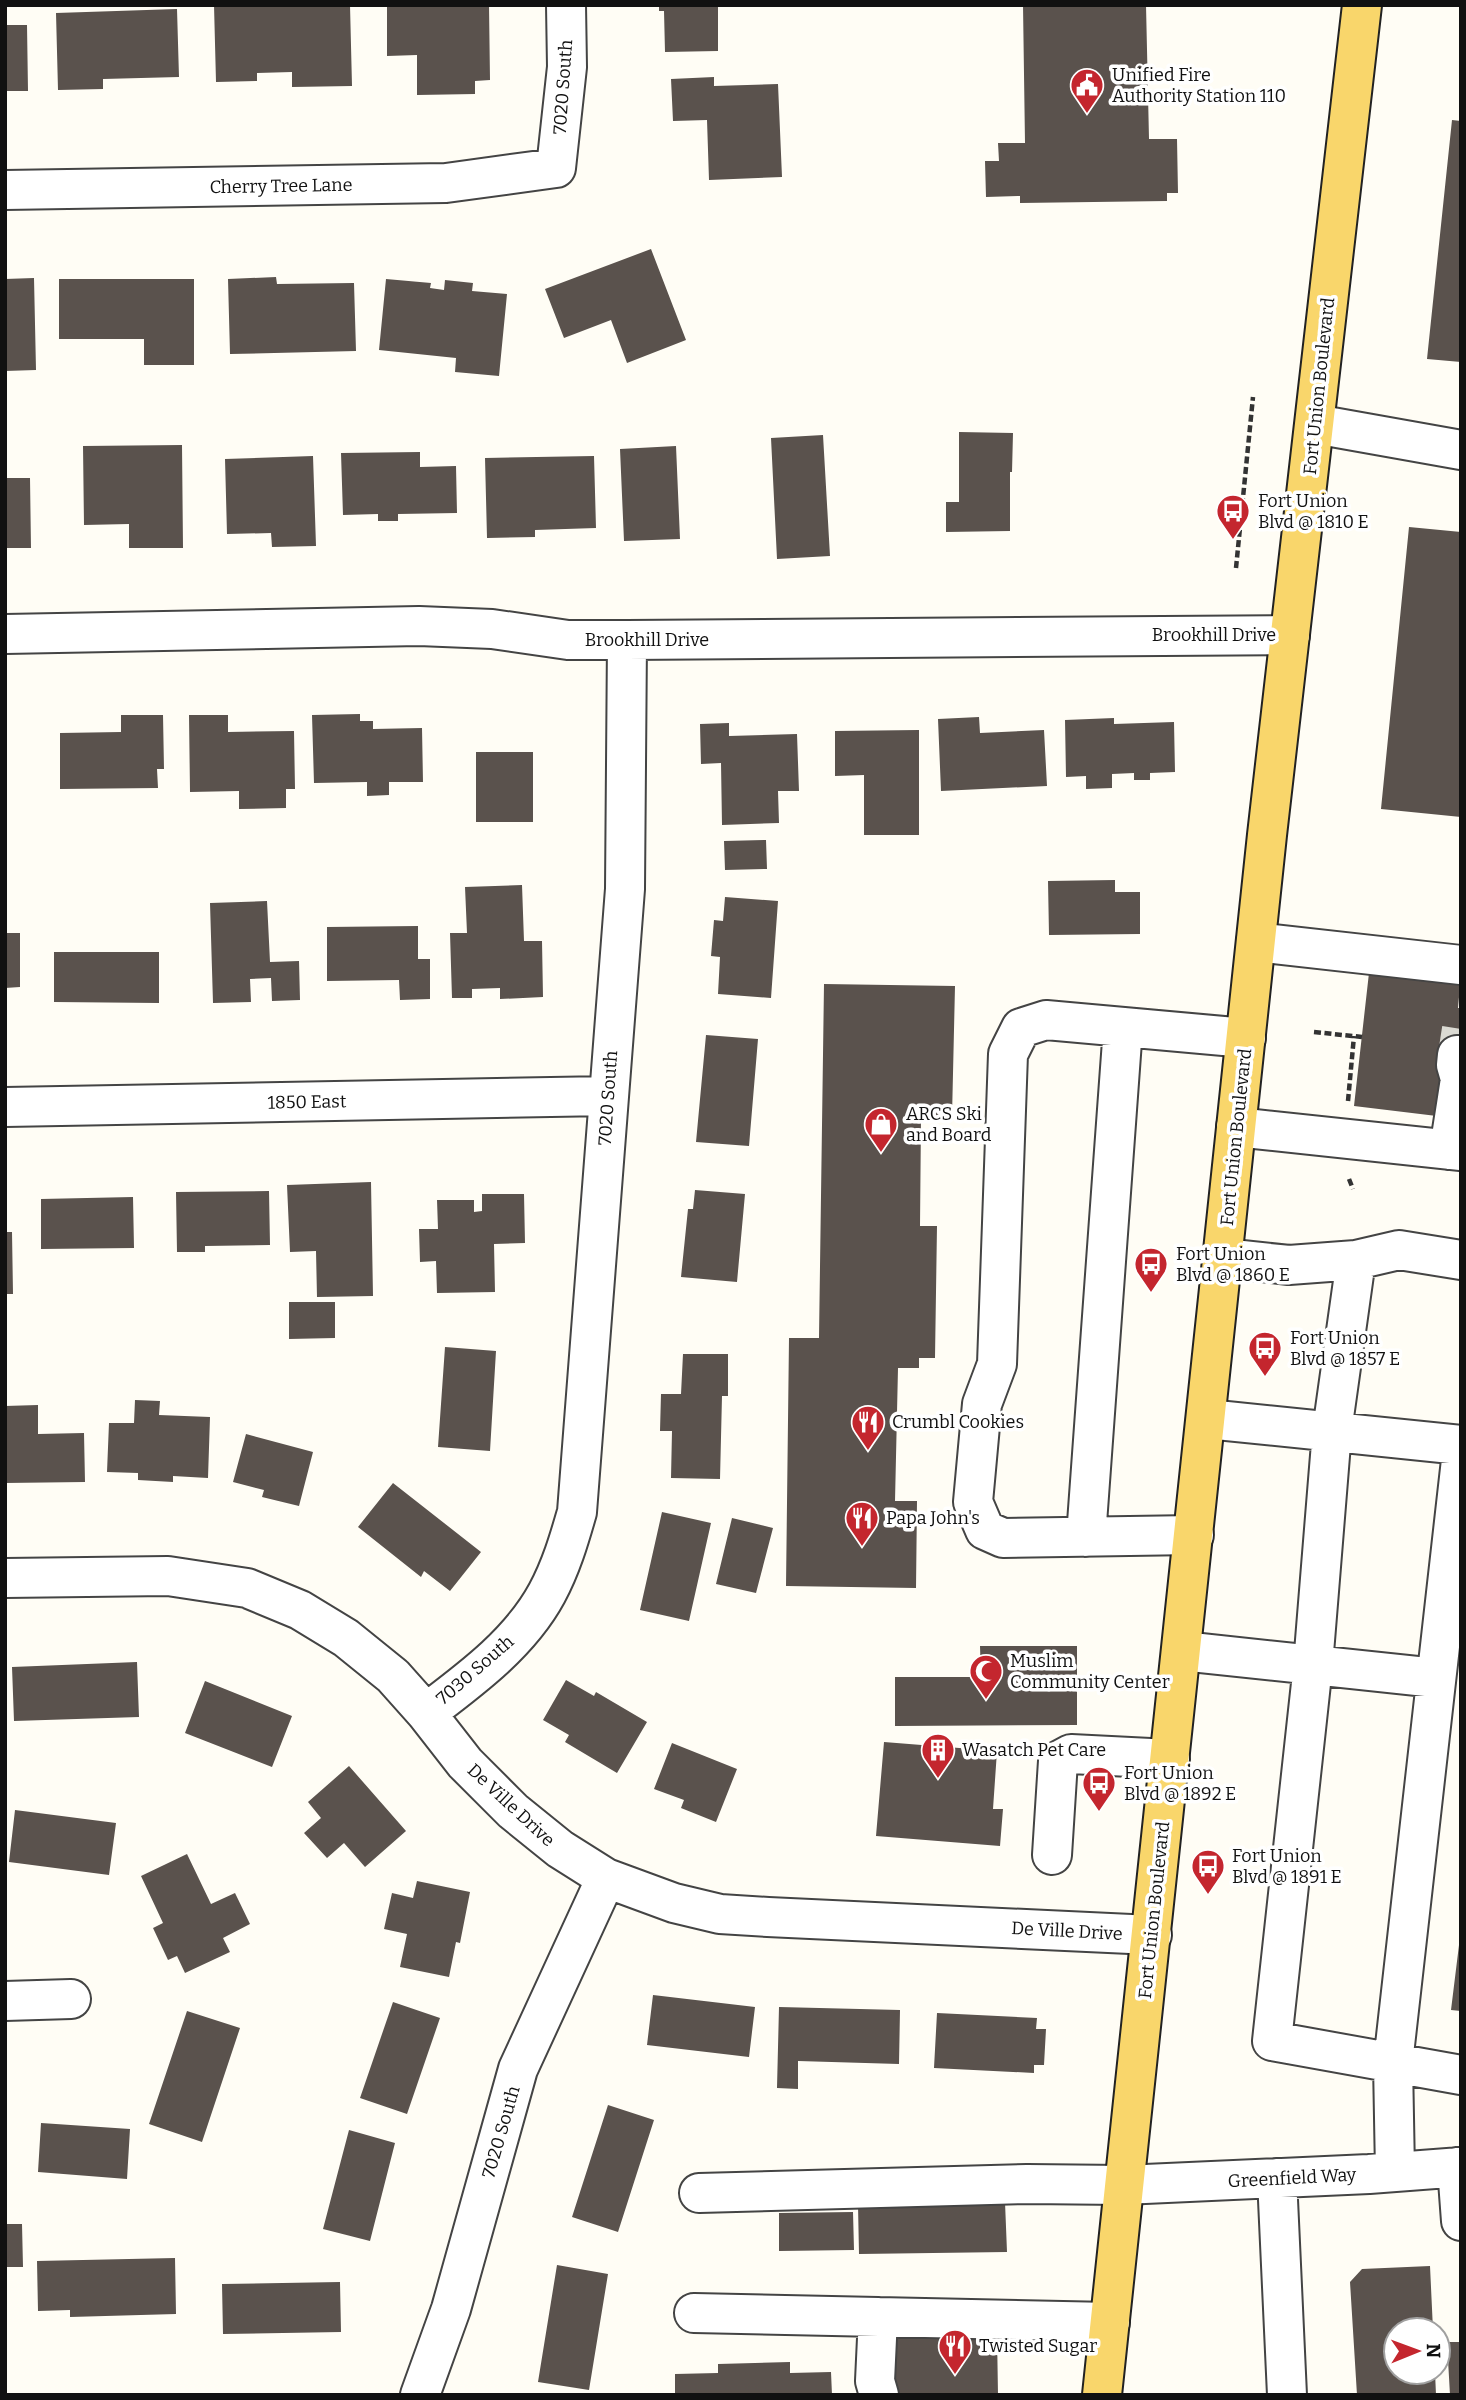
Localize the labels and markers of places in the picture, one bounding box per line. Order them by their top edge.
place label: Unified Fire Authority Station 110 [1112,64,1286,107]
public building icon: Unified Fire Authority Station 110 [1068,66,1106,115]
place label: Fort Union Blvd @ 1810 E [1258,490,1369,533]
bus stop icon: Fort Union Blvd @ 1810 E [1214,492,1252,541]
place label: ARCS Ski and Board [906,1103,992,1146]
shop icon: ARCS Ski and Board [862,1105,900,1154]
place label: Fort Union Blvd @ 1860 E [1176,1243,1290,1286]
bus stop icon: Fort Union Blvd @ 1860 E [1132,1245,1170,1294]
place label: Fort Union Blvd @ 1857 E [1290,1327,1400,1370]
bus stop icon: Fort Union Blvd @ 1857 E [1246,1329,1284,1378]
restaurant icon: Crumbl Cookies [849,1403,887,1452]
place label: Crumbl Cookies [892,1411,1024,1433]
restaurant icon: Papa John's [843,1499,881,1548]
place label: Papa John's [886,1507,980,1529]
place label: Muslim Community Center [1010,1650,1170,1693]
mosque icon: Muslim Community Center [967,1652,1005,1701]
building icon: Wasatch Pet Care [919,1731,957,1780]
place label: Wasatch Pet Care [962,1739,1106,1761]
place label: Fort Union Blvd @ 1892 E [1124,1762,1236,1805]
bus stop icon: Fort Union Blvd @ 1892 E [1080,1764,1118,1813]
place label: Fort Union Blvd @ 1891 E [1232,1845,1342,1888]
bus stop icon: Fort Union Blvd @ 1891 E [1189,1847,1227,1896]
restaurant icon: Twisted Sugar [936,2327,974,2376]
place label: Twisted Sugar [979,2335,1097,2357]

